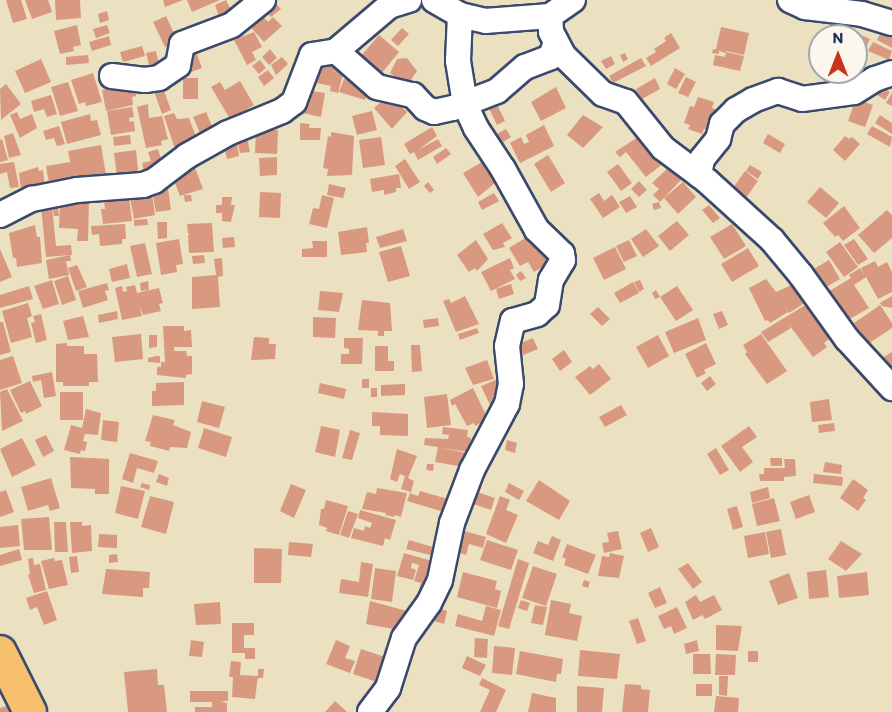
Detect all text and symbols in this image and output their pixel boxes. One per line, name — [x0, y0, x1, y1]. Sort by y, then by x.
north arrow — [808, 24, 868, 84]
text: N — [833, 28, 843, 47]

